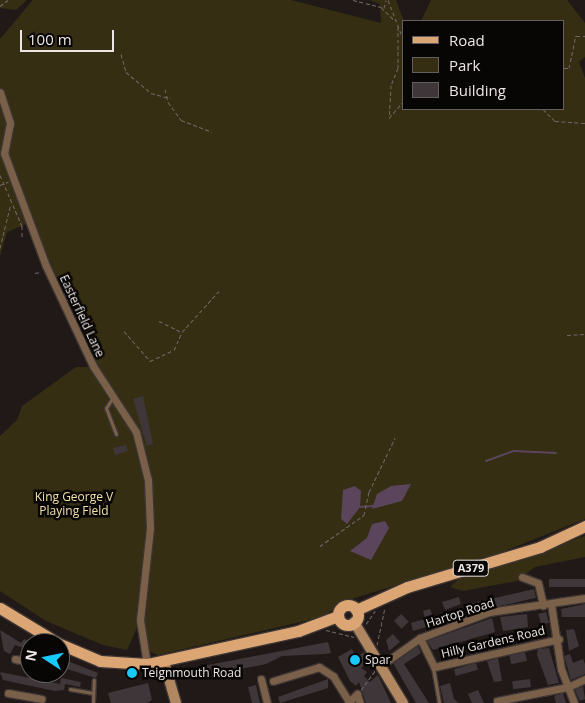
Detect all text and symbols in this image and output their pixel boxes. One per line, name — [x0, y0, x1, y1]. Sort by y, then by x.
scale bar — [22, 20, 116, 52]
legend — [402, 20, 565, 110]
text: 100 m — [28, 29, 72, 49]
text: Road — [449, 30, 485, 50]
text: Park — [449, 55, 480, 75]
text: Building — [449, 80, 506, 100]
street label: Easterfield Lane — [57, 272, 107, 360]
park label: King George V Playing Field — [35, 490, 113, 518]
road number: A379 — [452, 560, 490, 576]
street label: Hartop Road — [424, 595, 496, 631]
street label: Hilly Gardens Road — [440, 623, 546, 661]
north arrow — [20, 633, 70, 683]
text: N — [20, 648, 41, 663]
place label: Spar — [365, 653, 390, 667]
marker: Spar — [349, 654, 361, 666]
place label: Teignmouth Road — [142, 666, 241, 680]
marker: Teignmouth Road — [126, 667, 138, 679]

